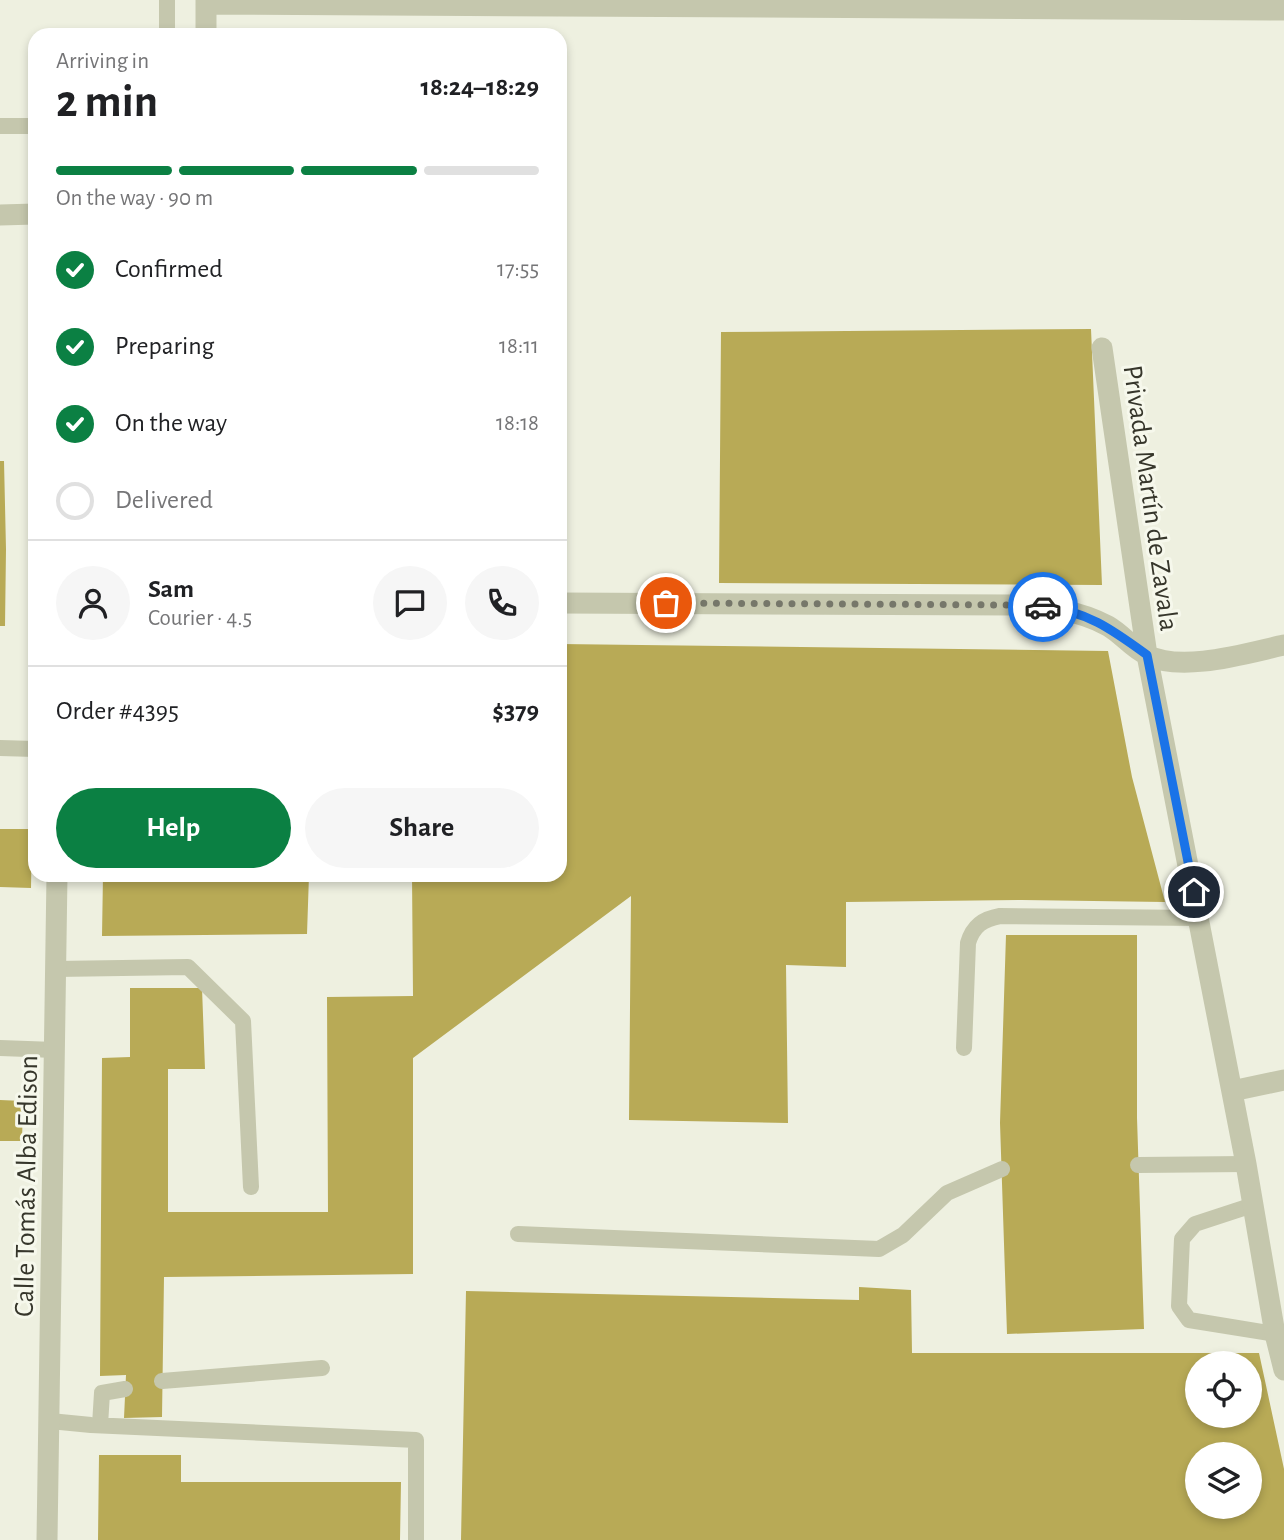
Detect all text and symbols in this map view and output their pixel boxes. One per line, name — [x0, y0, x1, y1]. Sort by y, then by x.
text: Arriving in — [56, 50, 149, 73]
text: 18:24–18:29 — [421, 74, 539, 100]
text: 2 min — [56, 79, 158, 125]
text: On the way · 90 m — [56, 187, 213, 210]
icon: check — [56, 251, 94, 289]
text: Confirmed — [115, 256, 223, 282]
text: 17:55 — [497, 258, 539, 281]
icon: check — [56, 328, 94, 366]
text: Preparing — [115, 333, 214, 359]
text: 18:11 — [499, 335, 539, 358]
street label: Privada Martín de Zavala — [1117, 364, 1183, 633]
icon: check — [56, 405, 94, 443]
text: On the way — [115, 410, 227, 436]
text: 18:18 — [496, 412, 539, 435]
text: Delivered — [115, 487, 213, 513]
button: person — [56, 566, 130, 640]
button: chat — [373, 566, 447, 640]
button: phone — [465, 566, 539, 640]
courier — [1008, 572, 1078, 642]
pin — [636, 573, 696, 633]
text: Sam — [148, 576, 194, 602]
icon: bag — [647, 584, 685, 622]
icon: car — [1024, 588, 1062, 626]
text: Courier · 4.5 — [148, 607, 252, 630]
text: Order #4395 — [56, 698, 179, 724]
text: $379 — [492, 698, 539, 724]
button: Help — [56, 788, 291, 868]
button: Share — [305, 788, 539, 868]
pin — [1164, 862, 1224, 922]
icon: home — [1175, 873, 1213, 911]
street label: Calle Tomás Alba Edison — [11, 1055, 43, 1317]
map controls — [1185, 1351, 1262, 1519]
button: locate — [1185, 1351, 1262, 1428]
button: layers — [1185, 1442, 1262, 1519]

